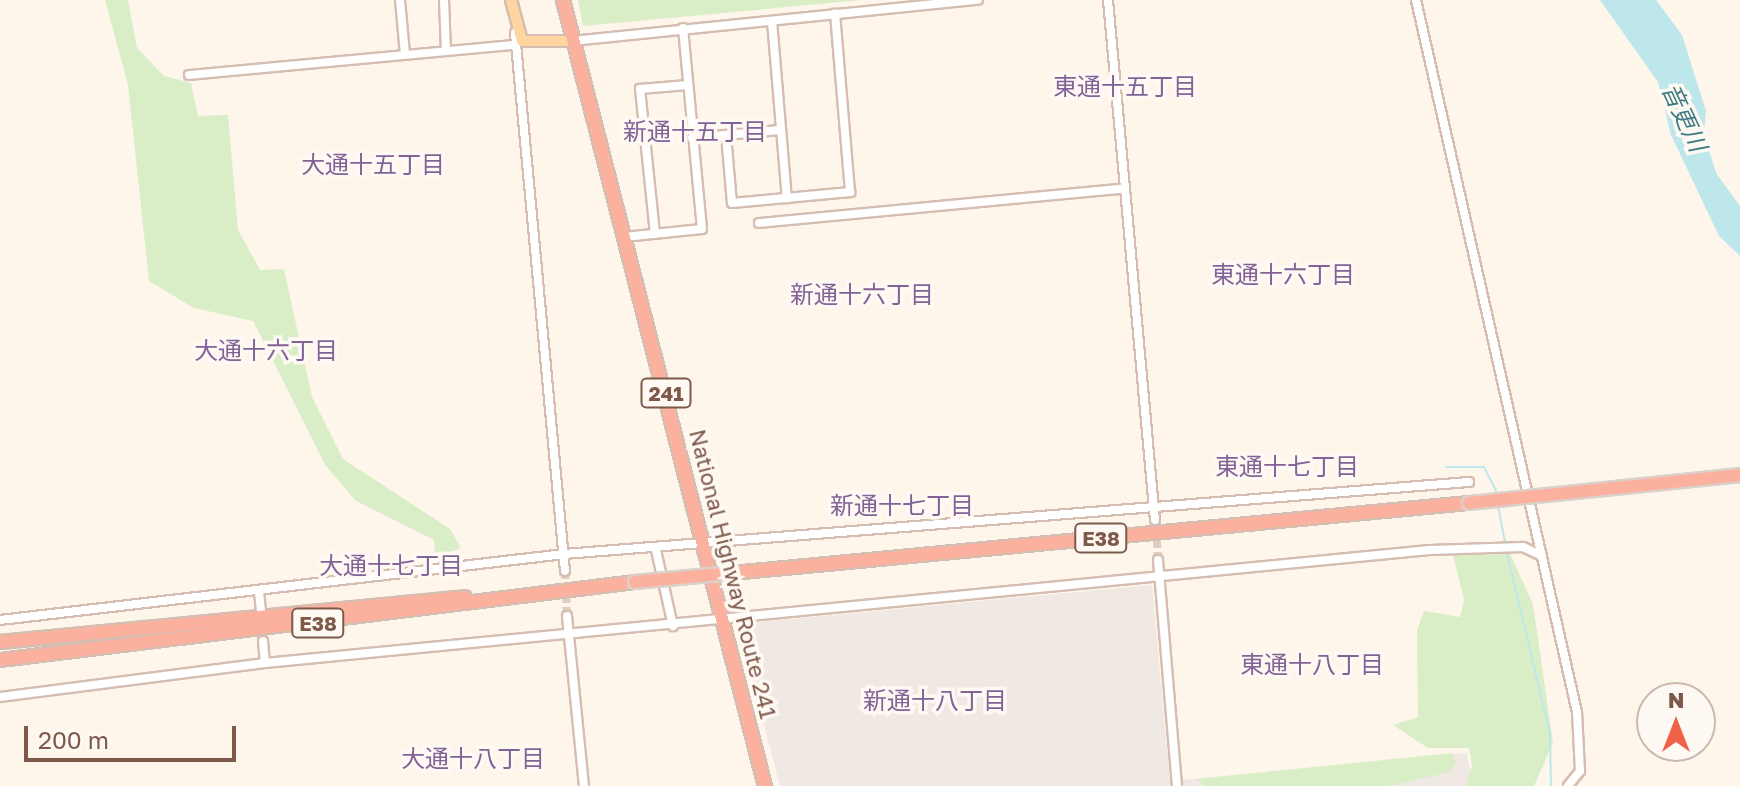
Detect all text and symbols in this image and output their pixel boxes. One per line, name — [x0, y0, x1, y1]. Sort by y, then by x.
district label: 東通十五丁目 — [1053, 72, 1197, 100]
water label: 音更川 — [1657, 78, 1713, 156]
district label: 新通十五丁目 — [623, 117, 767, 145]
district label: 大通十五丁目 — [301, 150, 445, 178]
district label: 東通十六丁目 — [1211, 260, 1355, 288]
district label: 新通十六丁目 — [790, 280, 934, 308]
district label: 大通十六丁目 — [194, 336, 338, 364]
road number: 241 — [640, 377, 692, 409]
street label: National Highway Route 241 — [684, 427, 782, 721]
district label: 東通十七丁目 — [1215, 452, 1359, 480]
district label: 新通十七丁目 — [830, 491, 974, 519]
road number: E38 — [1073, 522, 1129, 554]
district label: 大通十七丁目 — [319, 551, 463, 579]
road number: E38 — [290, 607, 346, 639]
district label: 東通十八丁目 — [1240, 650, 1384, 678]
north arrow — [1636, 682, 1716, 762]
district label: 新通十八丁目 — [863, 686, 1007, 714]
text: N — [1668, 686, 1684, 713]
scale bar — [28, 710, 240, 760]
text: 200 m — [38, 725, 109, 754]
district label: 大通十八丁目 — [401, 744, 545, 772]

